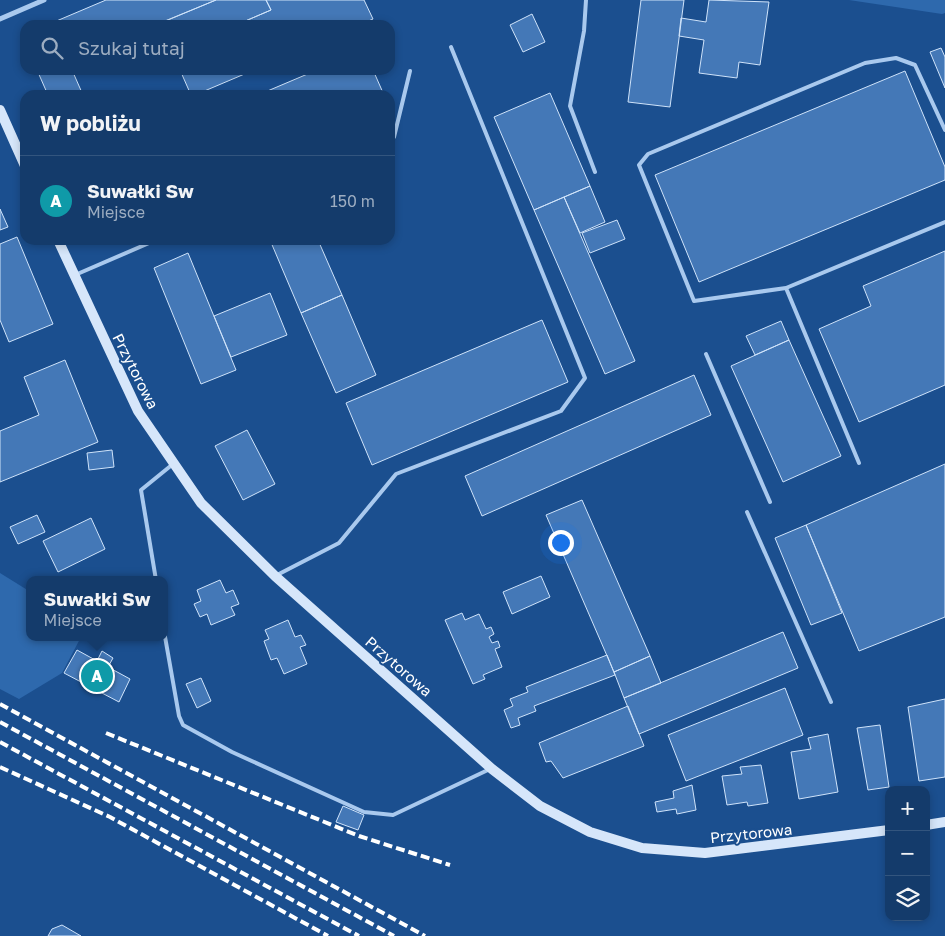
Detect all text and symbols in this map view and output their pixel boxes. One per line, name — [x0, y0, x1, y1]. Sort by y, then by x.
search box — [20, 20, 395, 75]
icon: search — [38, 34, 66, 62]
text: Szukaj tutaj — [78, 36, 185, 59]
text: W pobliżu — [40, 110, 141, 136]
text: Suwałki Sw — [87, 179, 194, 202]
text: A — [50, 191, 62, 211]
text: 150 m — [330, 191, 375, 211]
text: Miejsce — [87, 202, 145, 222]
street label: Przytorowa — [109, 330, 163, 412]
your location — [548, 530, 574, 556]
popup — [26, 576, 168, 641]
text: Suwałki Sw — [44, 587, 150, 610]
text: Miejsce — [44, 610, 102, 630]
street label: Przytorowa — [362, 632, 436, 700]
pin: A — [81, 657, 113, 695]
map controls — [885, 786, 930, 921]
button: + — [885, 786, 930, 831]
street label: Przytorowa — [709, 820, 793, 846]
button: − — [885, 831, 930, 876]
button: layers — [885, 876, 930, 921]

